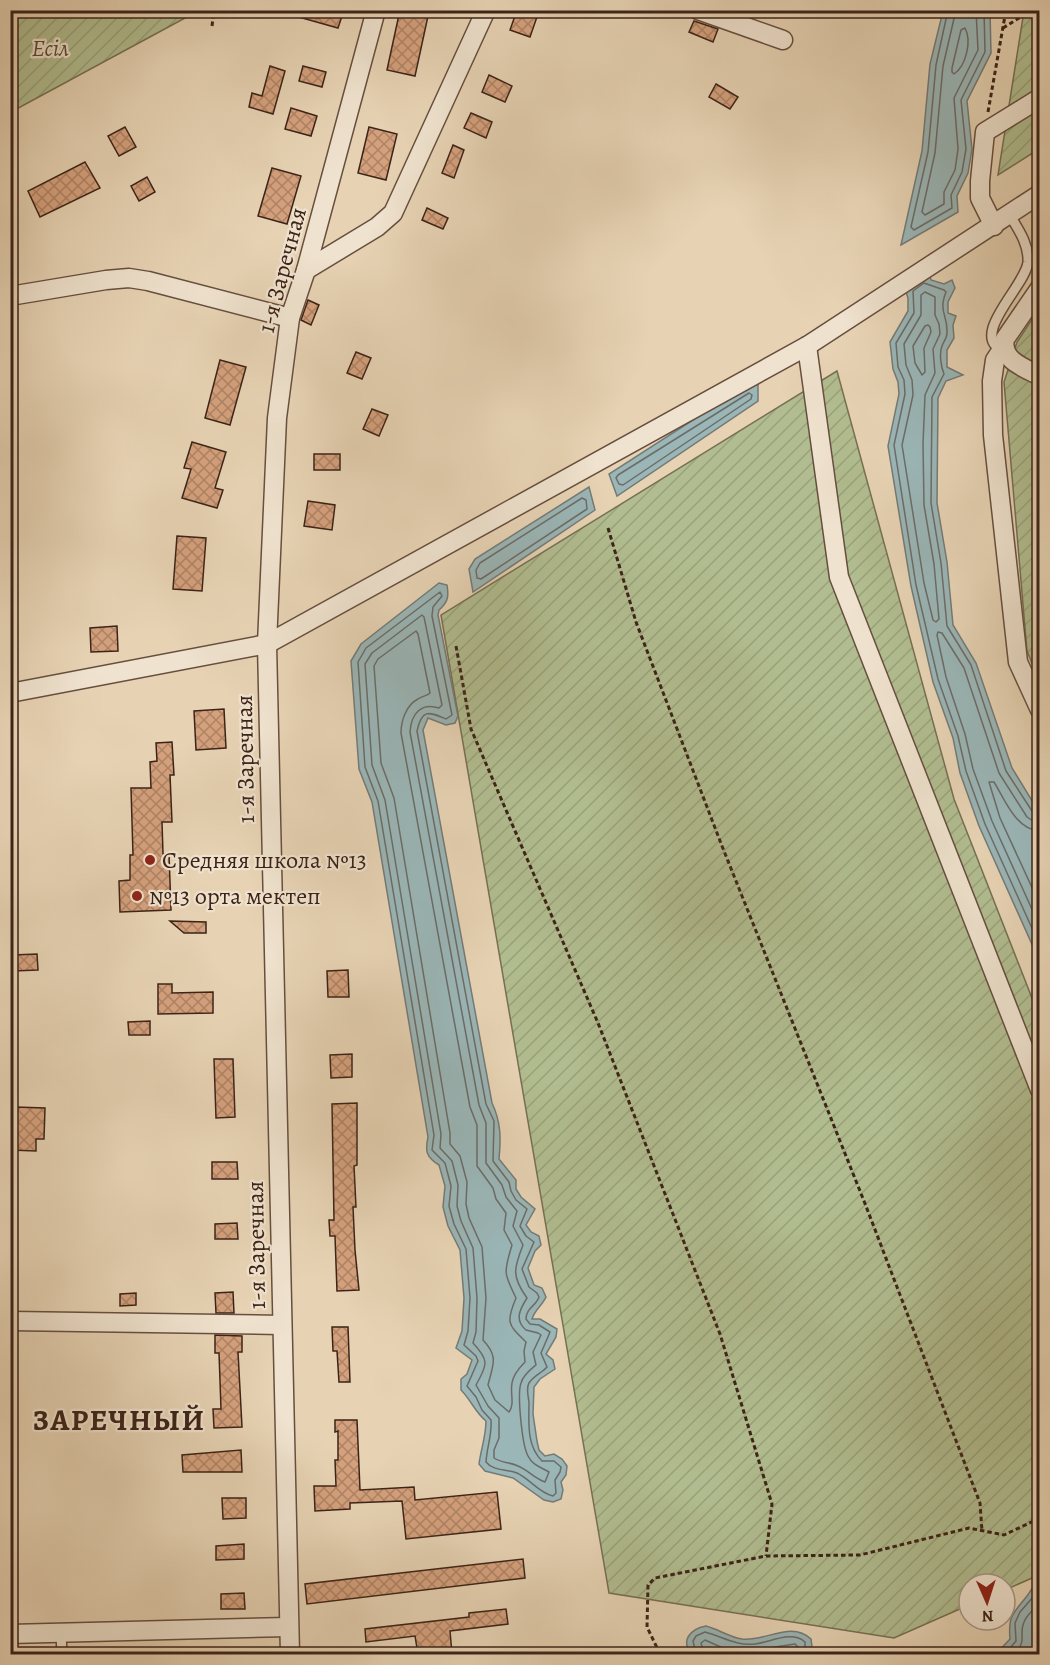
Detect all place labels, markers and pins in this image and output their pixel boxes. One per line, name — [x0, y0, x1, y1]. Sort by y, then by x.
place label: Средняя школа №13 — [162, 844, 367, 876]
marker: Средняя школа №13 — [143, 853, 157, 867]
place label: №13 орта мектеп — [149, 880, 321, 912]
marker: №13 орта мектеп — [130, 889, 144, 903]

